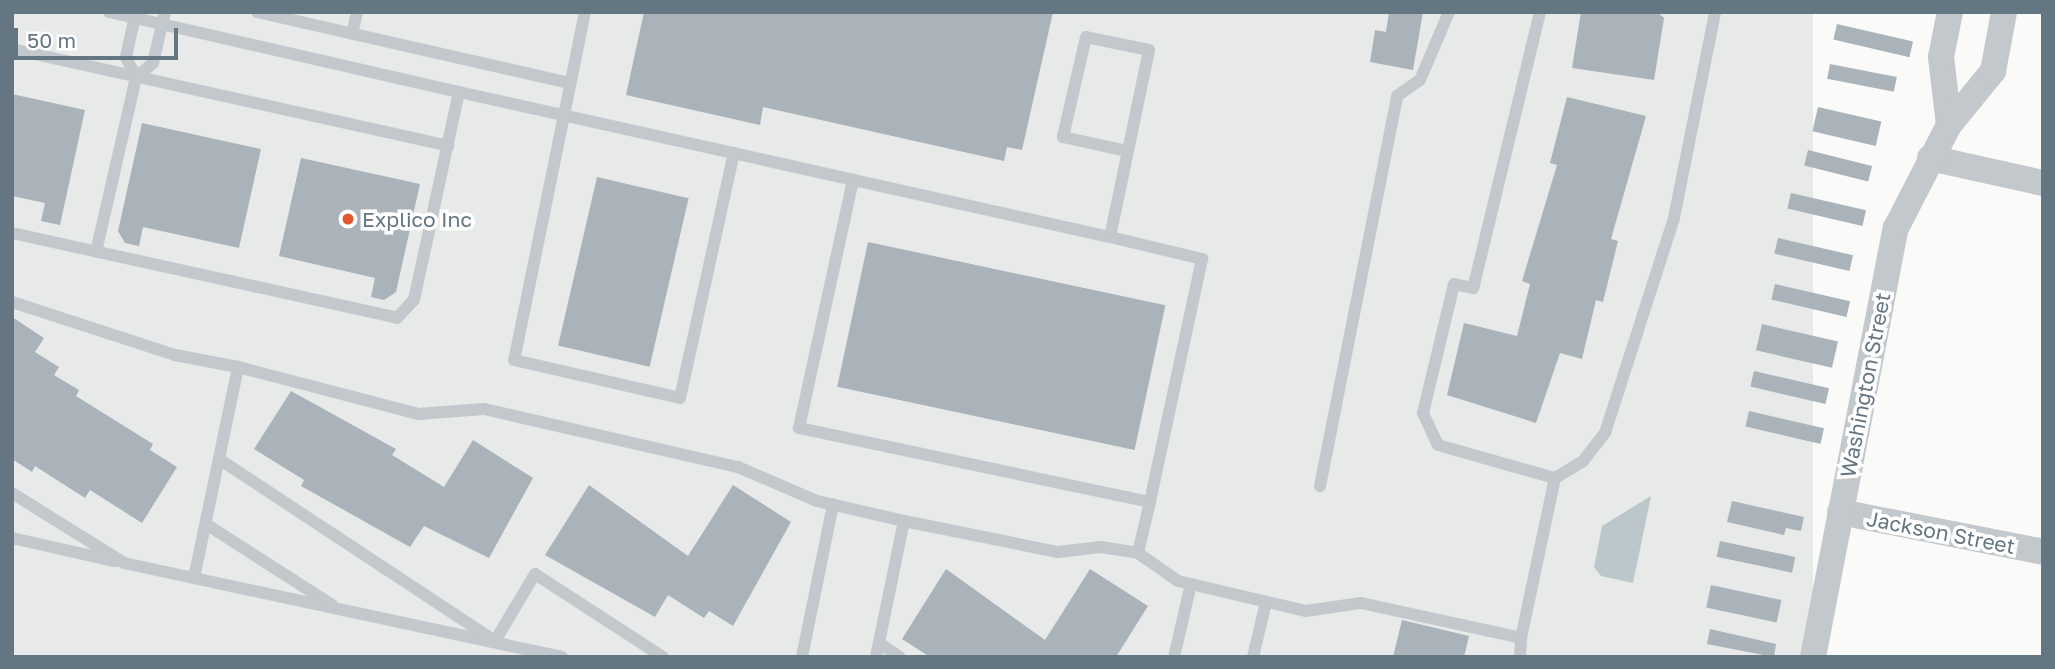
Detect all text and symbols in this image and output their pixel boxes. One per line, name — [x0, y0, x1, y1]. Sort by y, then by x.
scale bar — [18, 14, 182, 58]
text: 50 m — [27, 27, 76, 53]
place label: Explico Inc — [362, 206, 472, 232]
marker: Explico Inc — [340, 211, 356, 227]
street label: Washington Street — [1835, 290, 1895, 480]
street label: Jackson Street — [1865, 505, 2017, 559]

